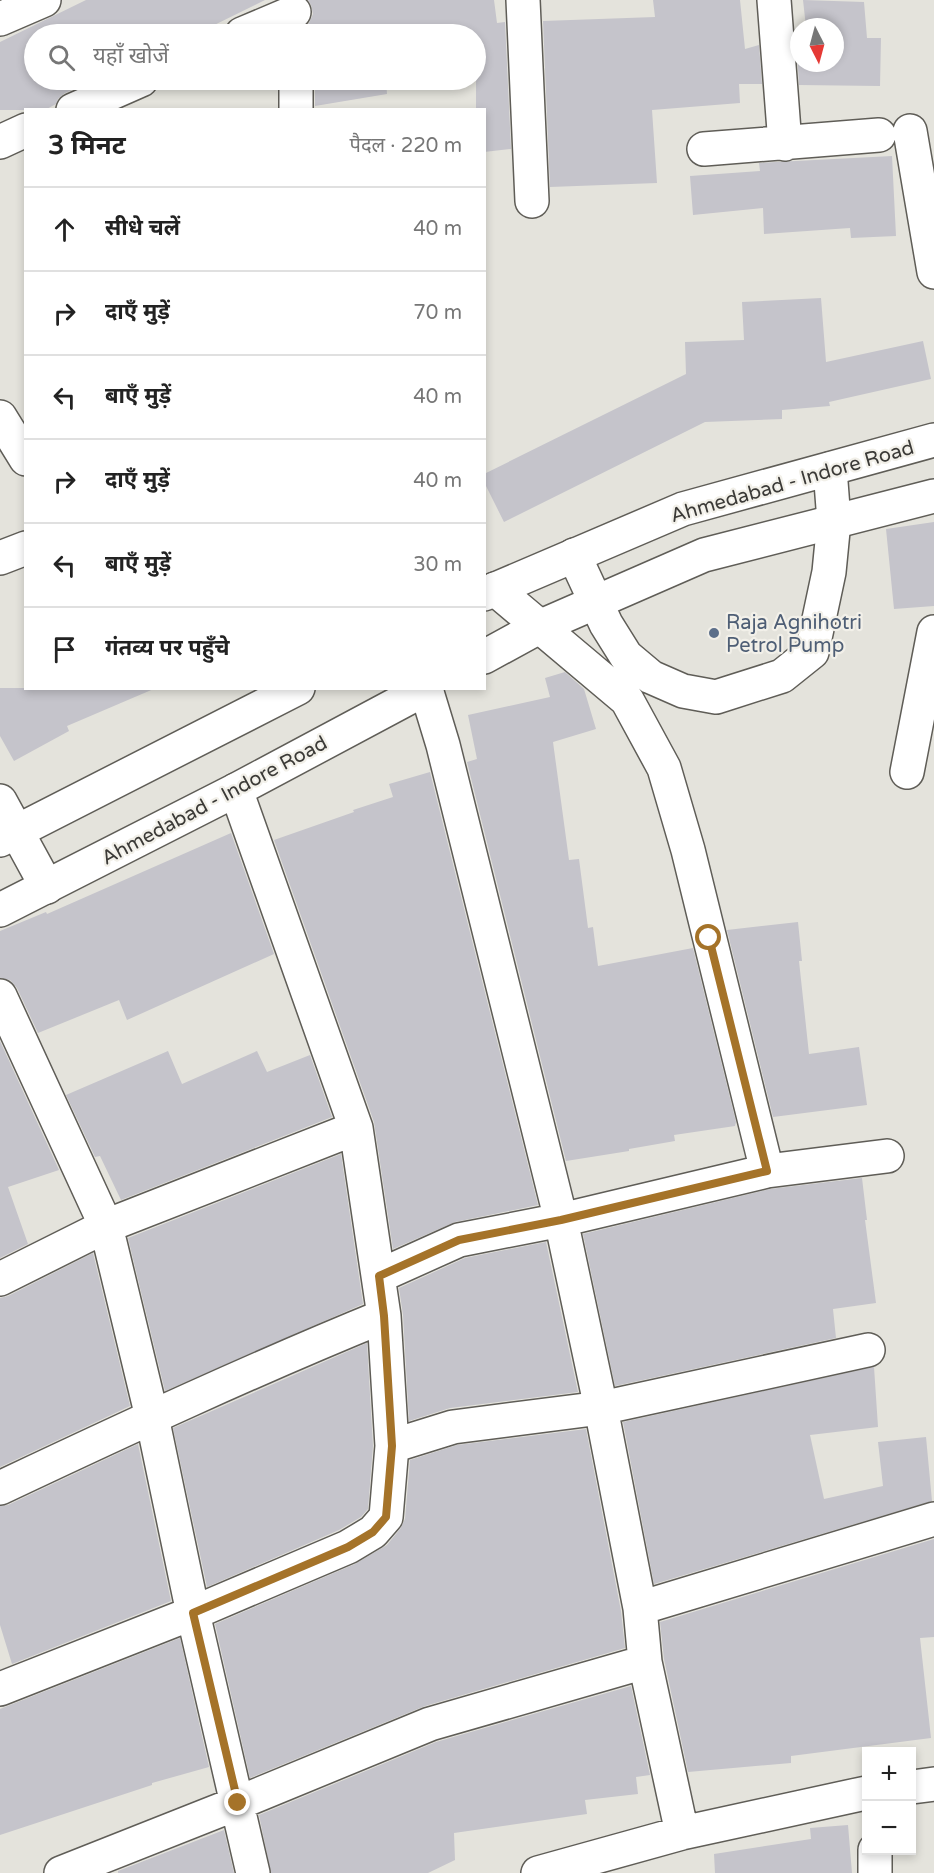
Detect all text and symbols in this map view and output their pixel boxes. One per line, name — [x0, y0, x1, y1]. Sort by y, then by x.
north arrow — [790, 18, 844, 72]
search box — [24, 24, 486, 90]
icon: search — [45, 41, 78, 74]
text: यहाँ खोजें — [93, 43, 169, 69]
text: 3 मिनट — [48, 130, 126, 161]
text: पैदल · 220 m — [350, 134, 462, 158]
icon: ahead — [48, 213, 81, 246]
text: सीधे चलें — [105, 215, 180, 241]
text: 40 m — [413, 217, 462, 241]
icon: right — [48, 297, 81, 330]
text: दाएँ मुड़ें — [105, 299, 170, 325]
text: 70 m — [413, 301, 462, 325]
icon: left — [48, 381, 81, 414]
text: बाएँ मुड़ें — [105, 383, 171, 409]
text: 40 m — [413, 385, 462, 409]
street label: Ahmedabad - Indore Road — [668, 436, 917, 528]
icon: right — [48, 465, 81, 498]
text: दाएँ मुड़ें — [105, 467, 170, 493]
text: 40 m — [413, 469, 462, 493]
icon: left — [48, 549, 81, 582]
text: बाएँ मुड़ें — [105, 551, 171, 577]
text: 30 m — [413, 553, 462, 577]
place label: Raja Agnihotri Petrol Pump — [726, 611, 862, 658]
marker: Raja Agnihotri Petrol Pump — [707, 626, 721, 640]
icon: arrive — [48, 633, 81, 666]
text: गंतव्य पर पहुँचे — [105, 635, 230, 661]
street label: Ahmedabad - Indore Road — [98, 731, 331, 871]
route start — [695, 924, 721, 950]
map controls — [862, 1747, 916, 1855]
button: + — [862, 1747, 916, 1801]
route end — [224, 1789, 250, 1815]
button: − — [862, 1801, 916, 1855]

